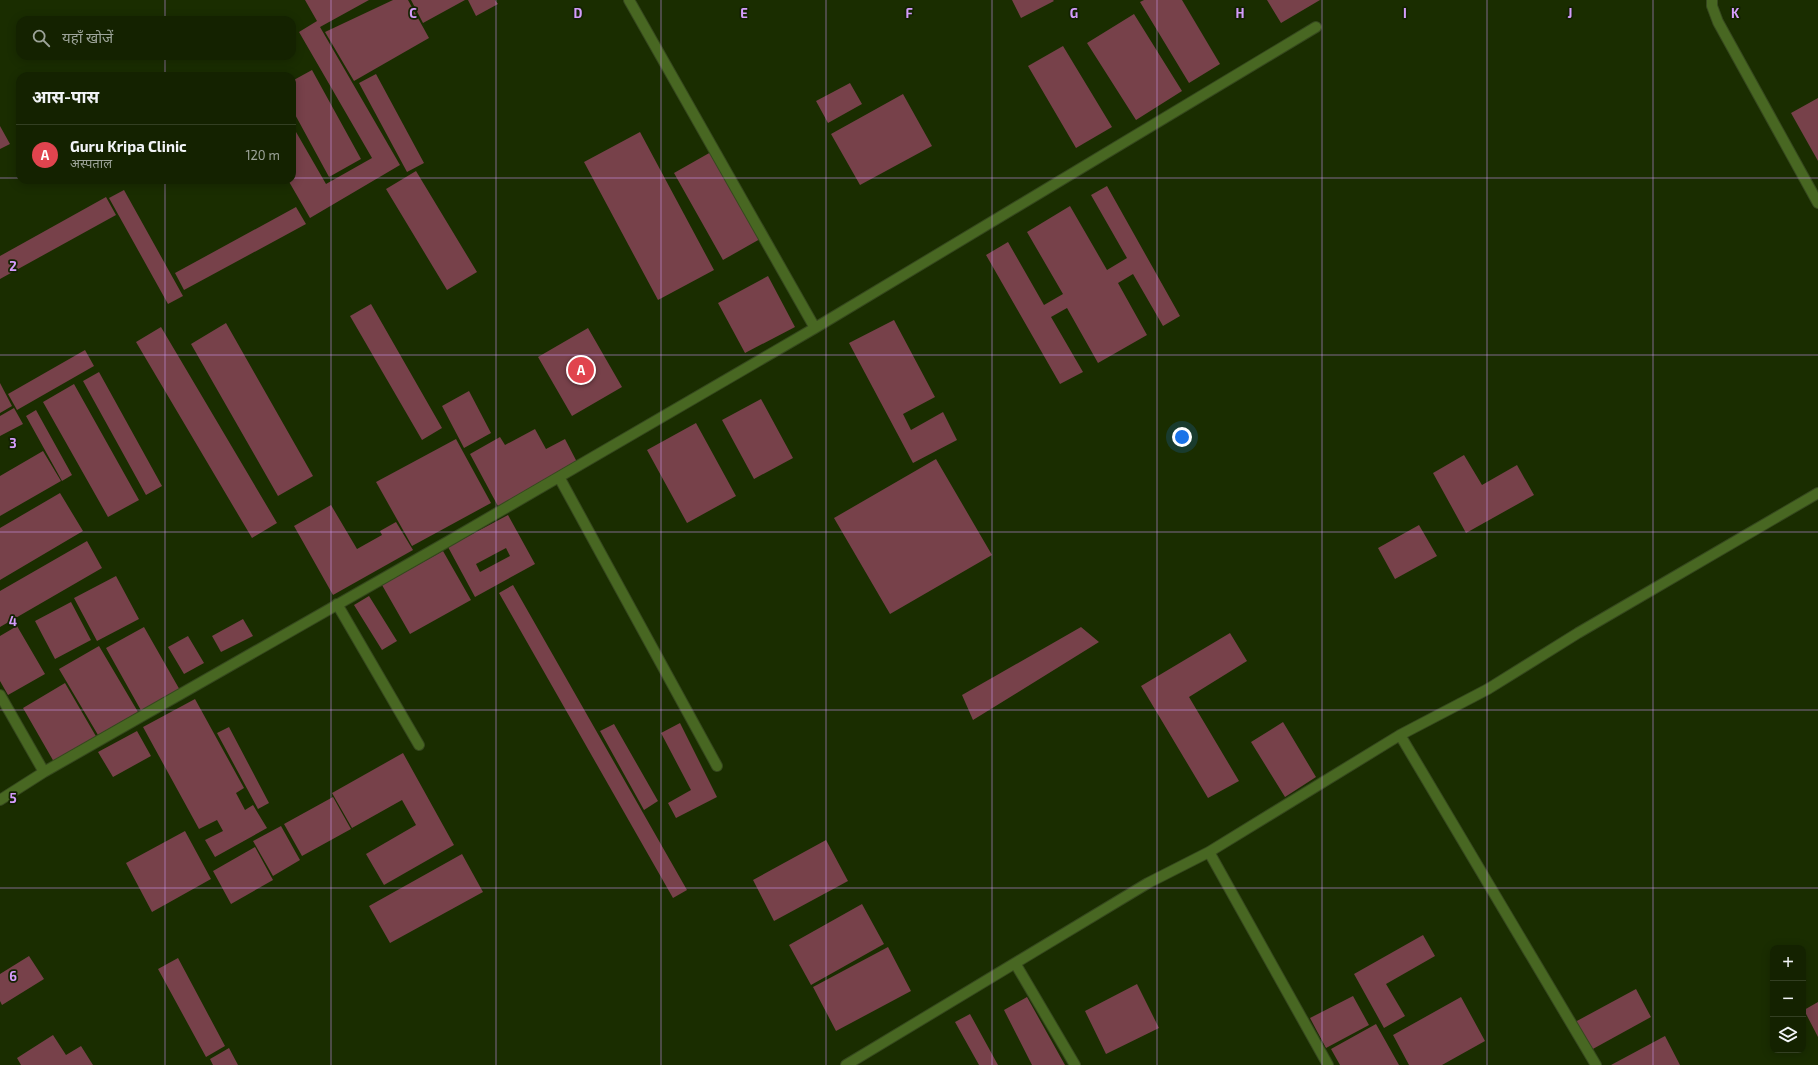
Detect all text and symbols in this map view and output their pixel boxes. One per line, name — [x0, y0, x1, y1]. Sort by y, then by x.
text: C — [409, 5, 417, 21]
text: D — [574, 5, 583, 21]
text: E — [740, 5, 748, 21]
text: F — [905, 5, 913, 21]
text: G — [1070, 5, 1078, 21]
text: H — [1236, 5, 1245, 21]
text: I — [1403, 5, 1407, 21]
text: J — [1568, 5, 1572, 21]
text: K — [1731, 5, 1740, 21]
search box — [16, 16, 296, 60]
icon: search — [30, 27, 52, 49]
text: यहाँ खोजें — [62, 28, 113, 46]
text: आस-पास — [32, 86, 99, 106]
text: Guru Kripa Clinic — [70, 137, 187, 155]
text: A — [41, 147, 49, 163]
text: 120 m — [245, 147, 280, 163]
text: अस्पताल — [70, 155, 112, 171]
text: 2 — [9, 258, 17, 274]
pin: A — [568, 355, 594, 385]
your location — [1172, 427, 1192, 447]
text: 3 — [9, 435, 17, 451]
text: 4 — [9, 613, 17, 629]
text: 5 — [9, 790, 17, 806]
map controls — [1770, 945, 1806, 1053]
button: + — [1770, 945, 1806, 981]
text: 6 — [9, 968, 17, 984]
button: − — [1770, 981, 1806, 1017]
button: layers — [1770, 1017, 1806, 1053]

